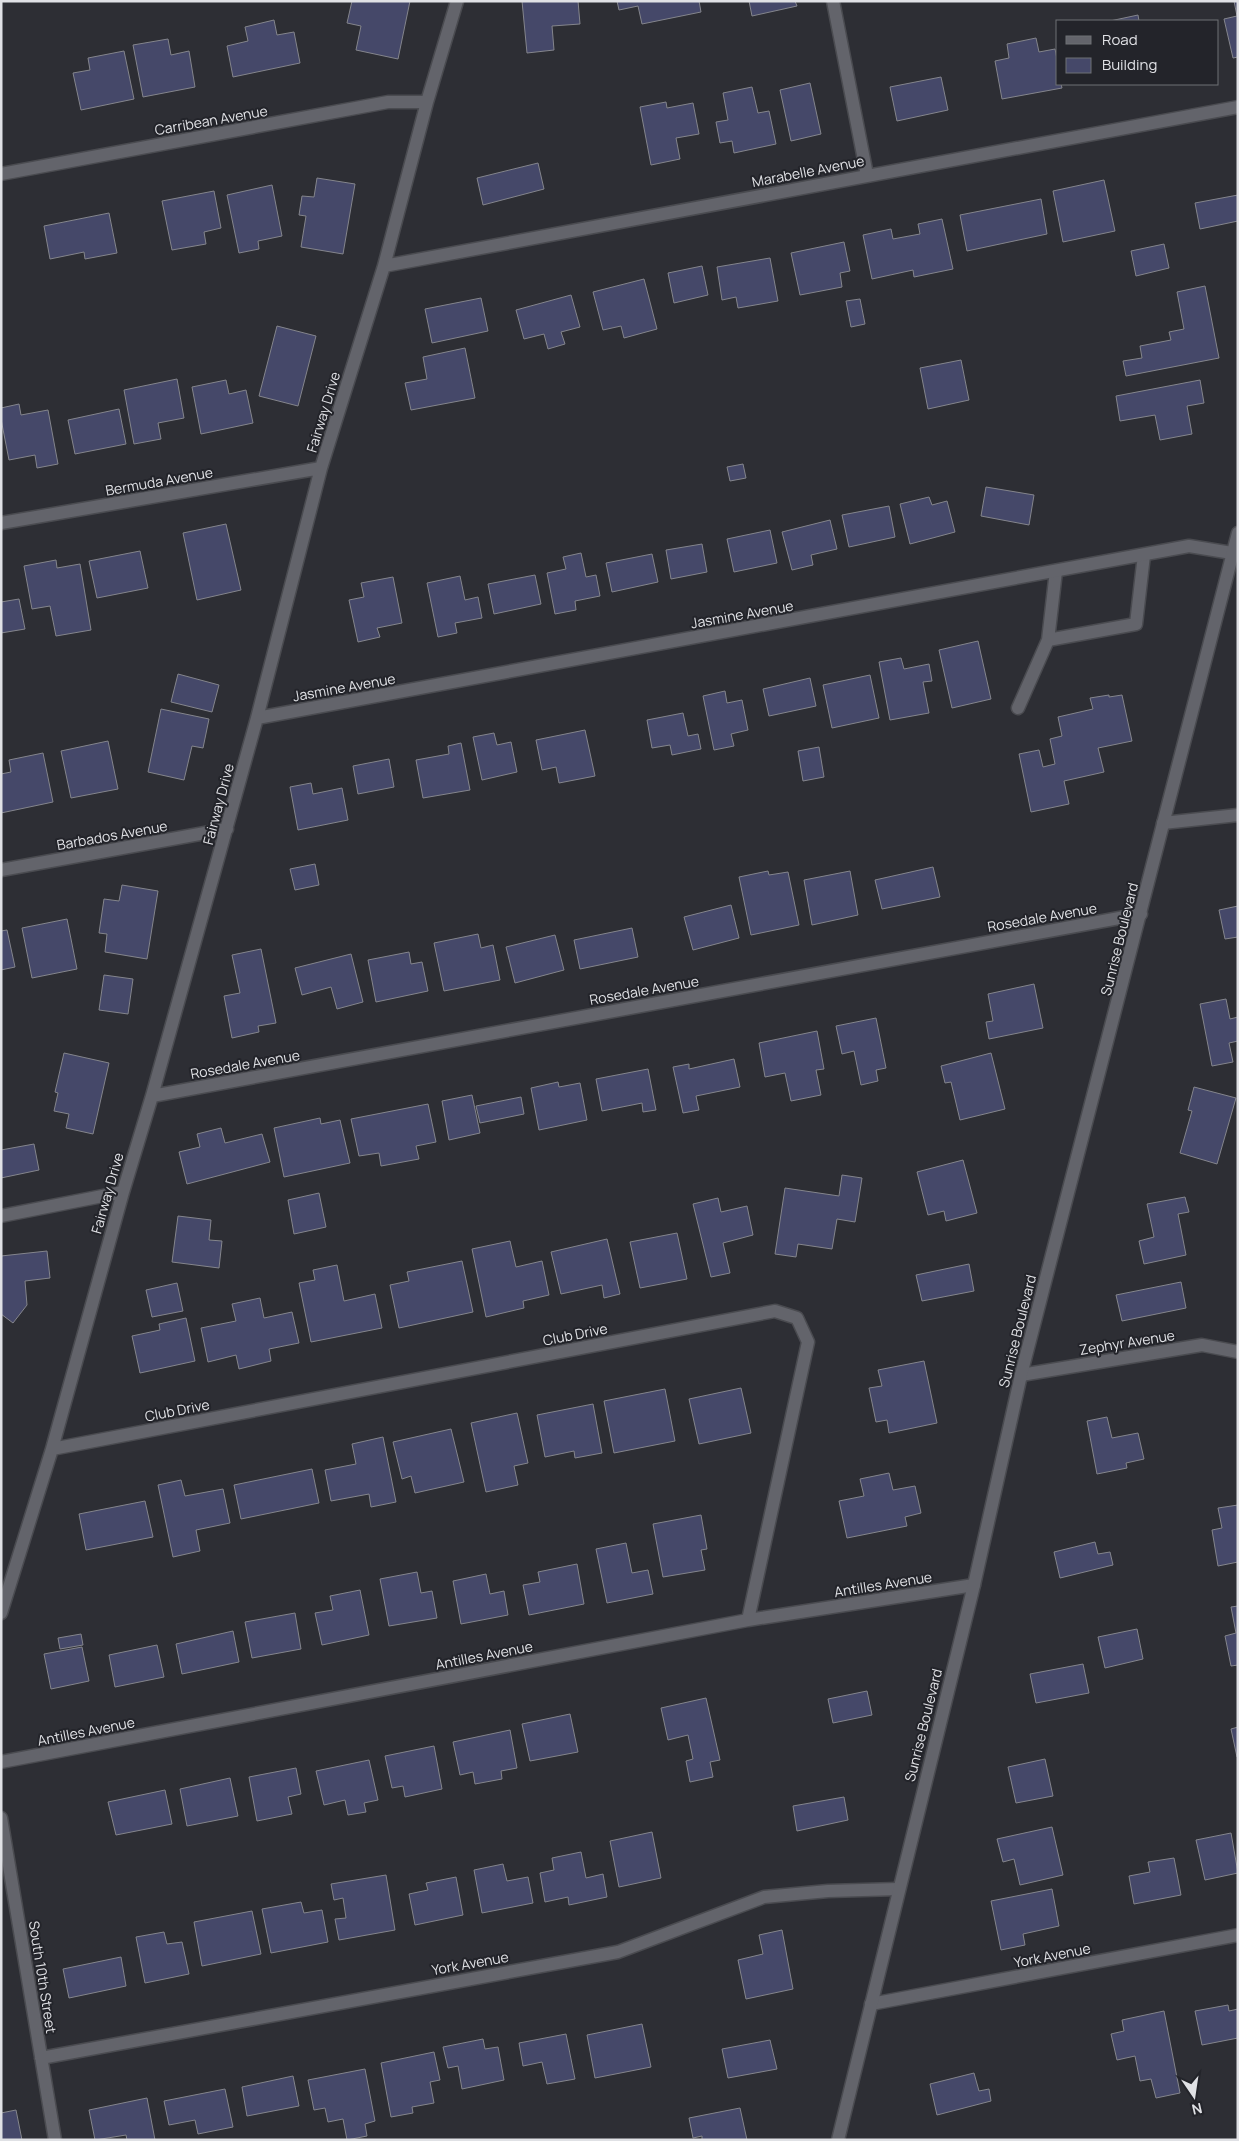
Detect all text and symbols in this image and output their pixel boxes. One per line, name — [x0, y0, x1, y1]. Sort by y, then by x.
legend — [1056, 20, 1219, 85]
text: Road — [1102, 29, 1138, 50]
text: Building — [1102, 54, 1157, 75]
street label: Carribean Avenue — [153, 101, 269, 139]
street label: Marabelle Avenue — [750, 151, 866, 191]
street label: Fairway Drive — [302, 369, 344, 455]
street label: Bermuda Avenue — [104, 462, 214, 500]
street label: Jasmine Avenue — [689, 596, 795, 632]
street label: Jasmine Avenue — [291, 669, 397, 705]
street label: Fairway Drive — [198, 761, 238, 847]
street label: Barbados Avenue — [55, 816, 169, 854]
street label: Sunrise Boulevard — [1096, 880, 1142, 998]
street label: Rosedale Avenue — [986, 898, 1098, 936]
street label: Rosedale Avenue — [588, 971, 700, 1009]
street label: Rosedale Avenue — [189, 1045, 301, 1083]
street label: Fairway Drive — [86, 1150, 128, 1236]
street label: Sunrise Boulevard — [994, 1272, 1040, 1390]
street label: Club Drive — [541, 1318, 609, 1350]
street label: Zephyr Avenue — [1078, 1325, 1176, 1359]
street label: Club Drive — [143, 1394, 211, 1426]
street label: Antilles Avenue — [833, 1567, 933, 1601]
street label: Antilles Avenue — [434, 1636, 534, 1674]
street label: Sunrise Boulevard — [900, 1666, 946, 1784]
street label: Antilles Avenue — [36, 1712, 136, 1750]
street label: South 10th Street — [25, 1919, 61, 2035]
street label: York Avenue — [1012, 1938, 1092, 1972]
street label: York Avenue — [430, 1947, 510, 1979]
north arrow — [1169, 2071, 1219, 2121]
text: N — [1190, 2099, 1204, 2120]

